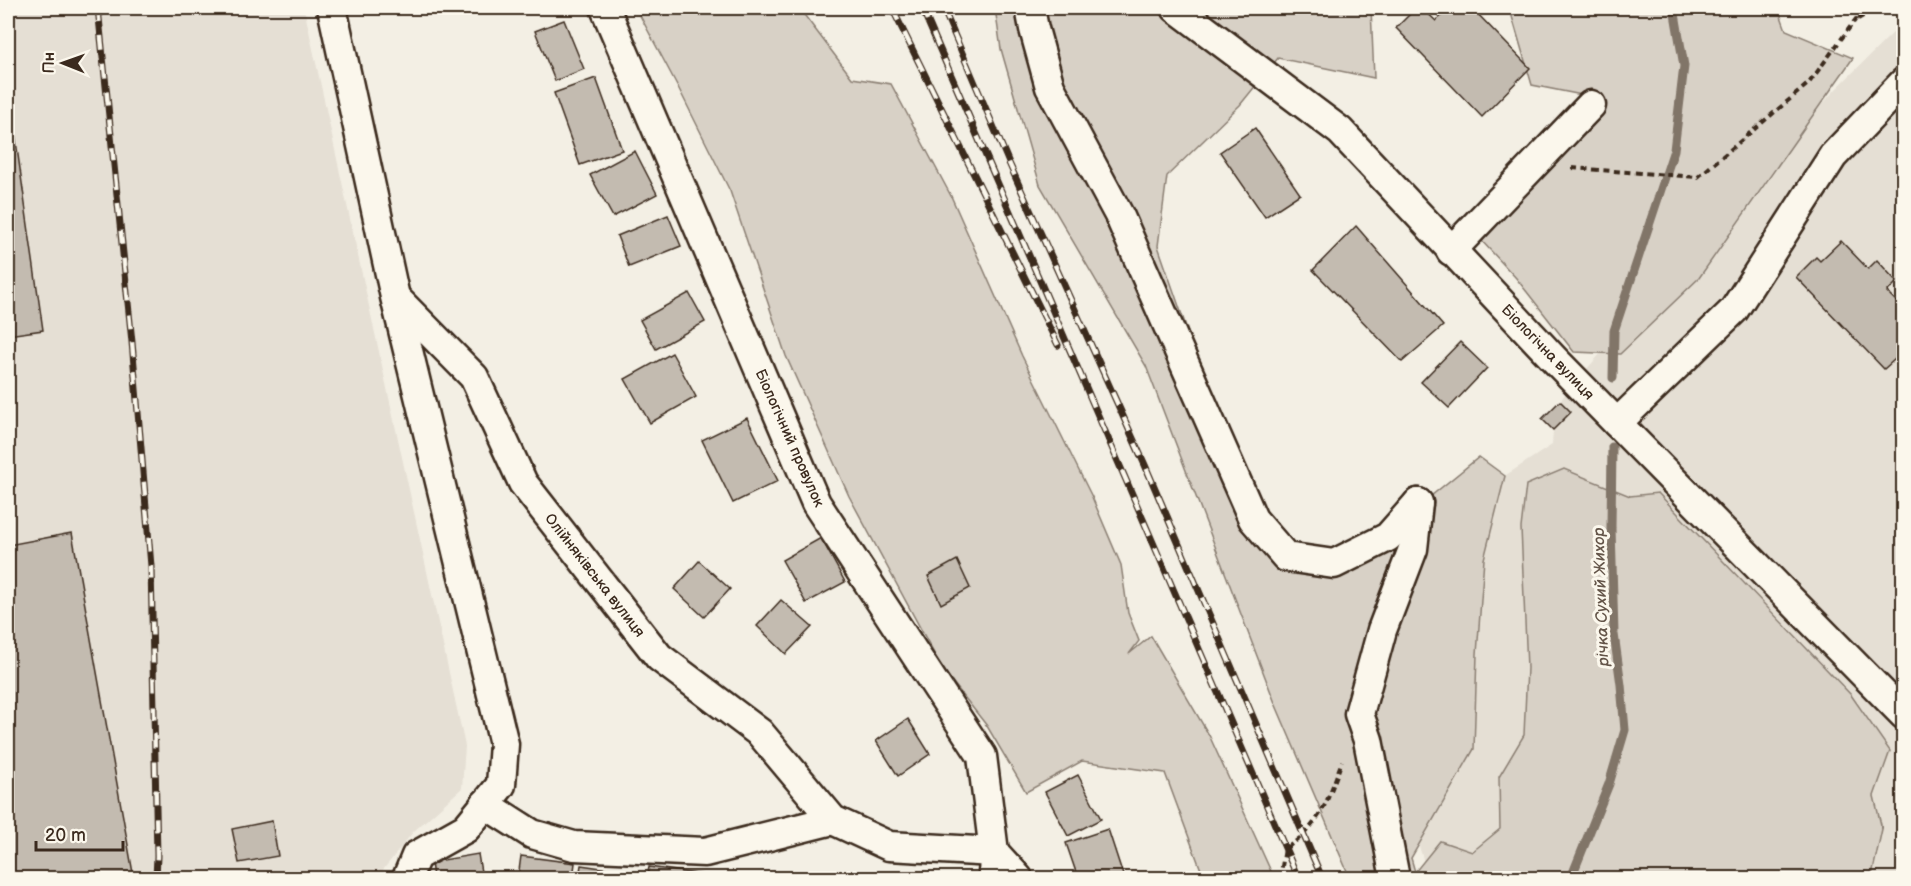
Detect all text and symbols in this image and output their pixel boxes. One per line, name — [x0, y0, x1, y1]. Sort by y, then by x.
north arrow — [33, 33, 93, 93]
text: Пн — [40, 52, 59, 74]
street label: Біологічна вулиця — [1497, 301, 1598, 404]
street label: Біологічний провулок — [751, 366, 829, 510]
street label: Олійняківська вулиця — [540, 510, 649, 641]
water label: річка Сухий Жихор — [1590, 527, 1613, 668]
scale bar — [36, 814, 123, 852]
text: 20 m — [45, 825, 86, 846]

